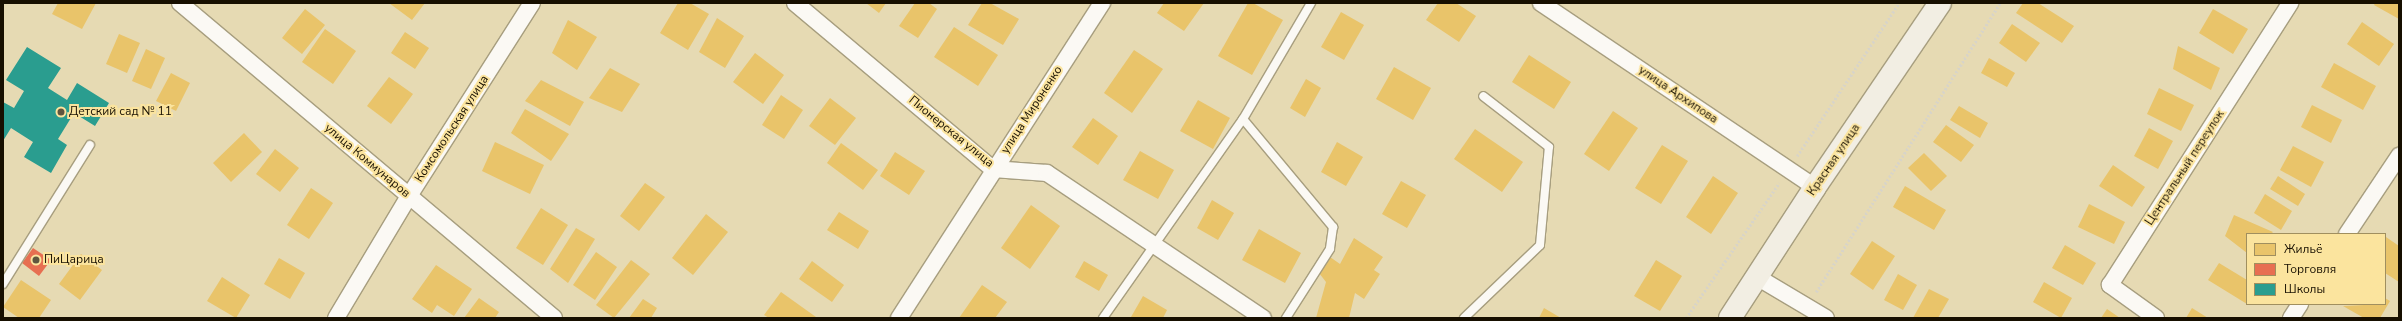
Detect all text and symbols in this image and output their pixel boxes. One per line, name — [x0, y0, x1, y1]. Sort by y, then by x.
street label: улица Архипова — [1636, 63, 1720, 127]
street label: улица Мироненко — [998, 64, 1066, 156]
street label: Комсомольская улица — [412, 73, 492, 185]
street label: Пионерская улица — [906, 93, 996, 171]
place label: Детский сад № 11 — [69, 105, 172, 119]
marker: Детский сад № 11 — [56, 107, 66, 117]
street label: Центральный переулок — [2142, 108, 2228, 228]
street label: улица Коммунаров — [321, 121, 413, 201]
street label: Красная улица — [1805, 121, 1863, 199]
legend — [2246, 233, 2386, 305]
text: Жильё — [2284, 241, 2322, 257]
place label: ПиЦарица — [44, 253, 104, 267]
marker: ПиЦарица — [31, 255, 41, 265]
text: Торговля — [2284, 261, 2336, 277]
text: Школы — [2284, 281, 2325, 297]

